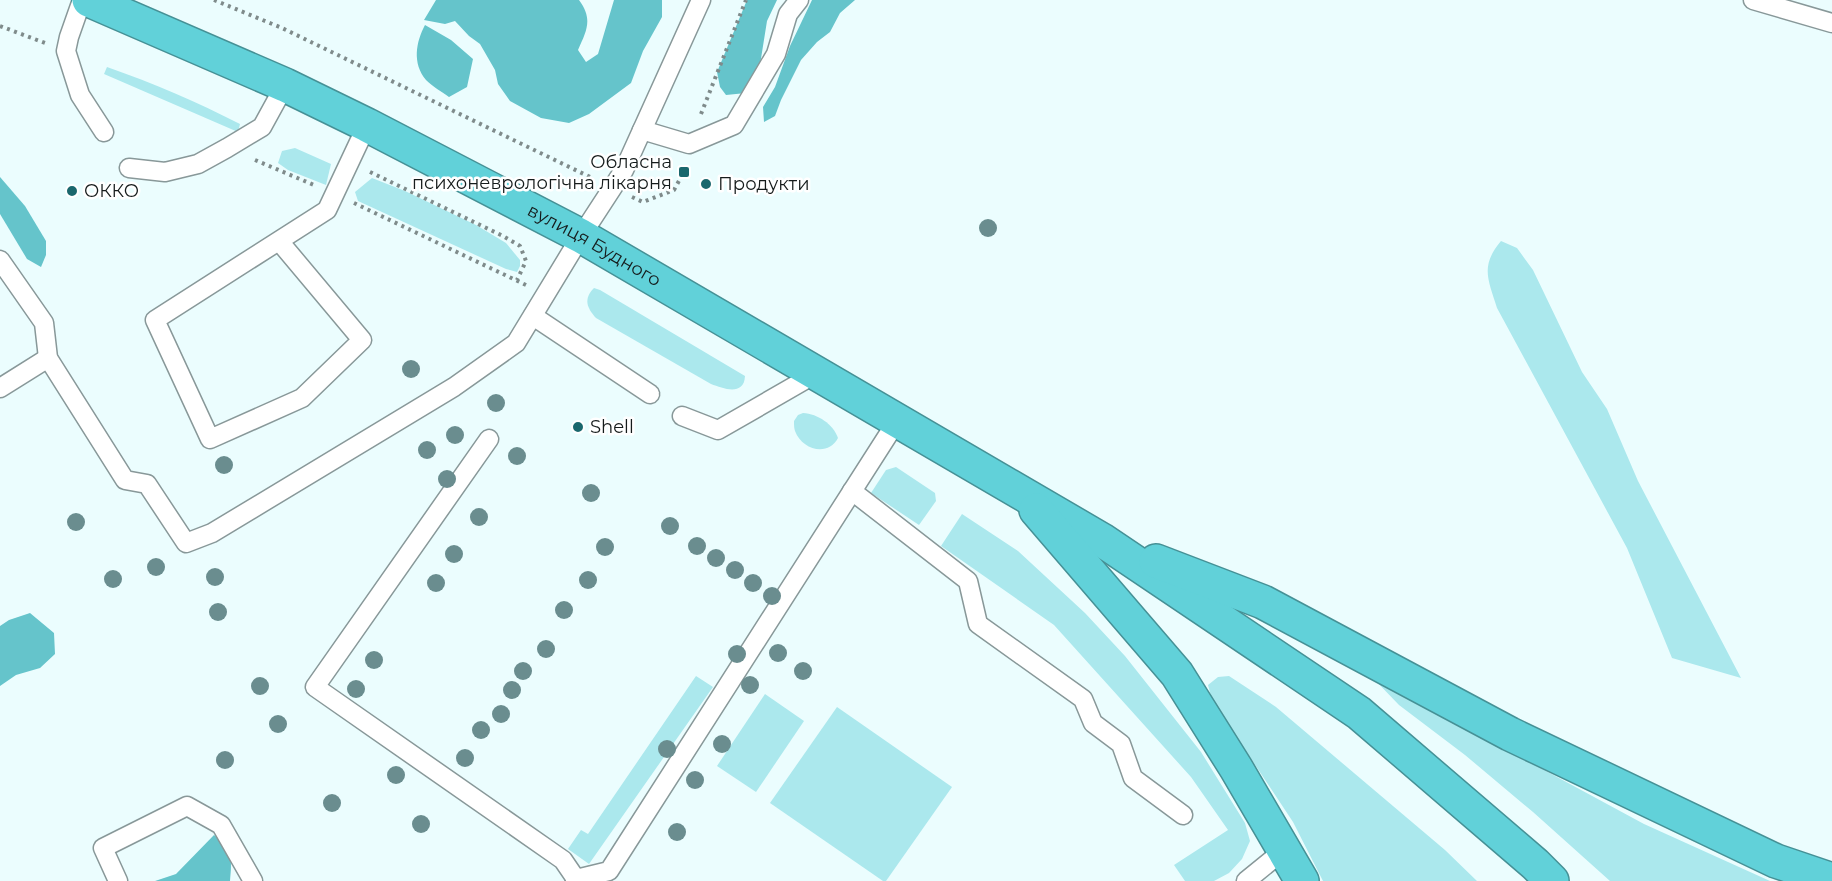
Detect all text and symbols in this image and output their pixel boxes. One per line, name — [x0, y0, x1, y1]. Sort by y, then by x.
place label: Обласна психоневрологічна лікарня — [412, 151, 672, 194]
marker: Обласна психоневрологічна лікарня — [677, 165, 691, 179]
place label: Продукти — [718, 173, 810, 195]
marker: Продукти — [699, 177, 713, 191]
place label: ОККО — [84, 180, 139, 202]
marker: ОККО — [65, 184, 79, 198]
street label: вулиця Будного — [524, 199, 665, 291]
place label: Shell — [590, 416, 634, 438]
marker: Shell — [571, 420, 585, 434]

